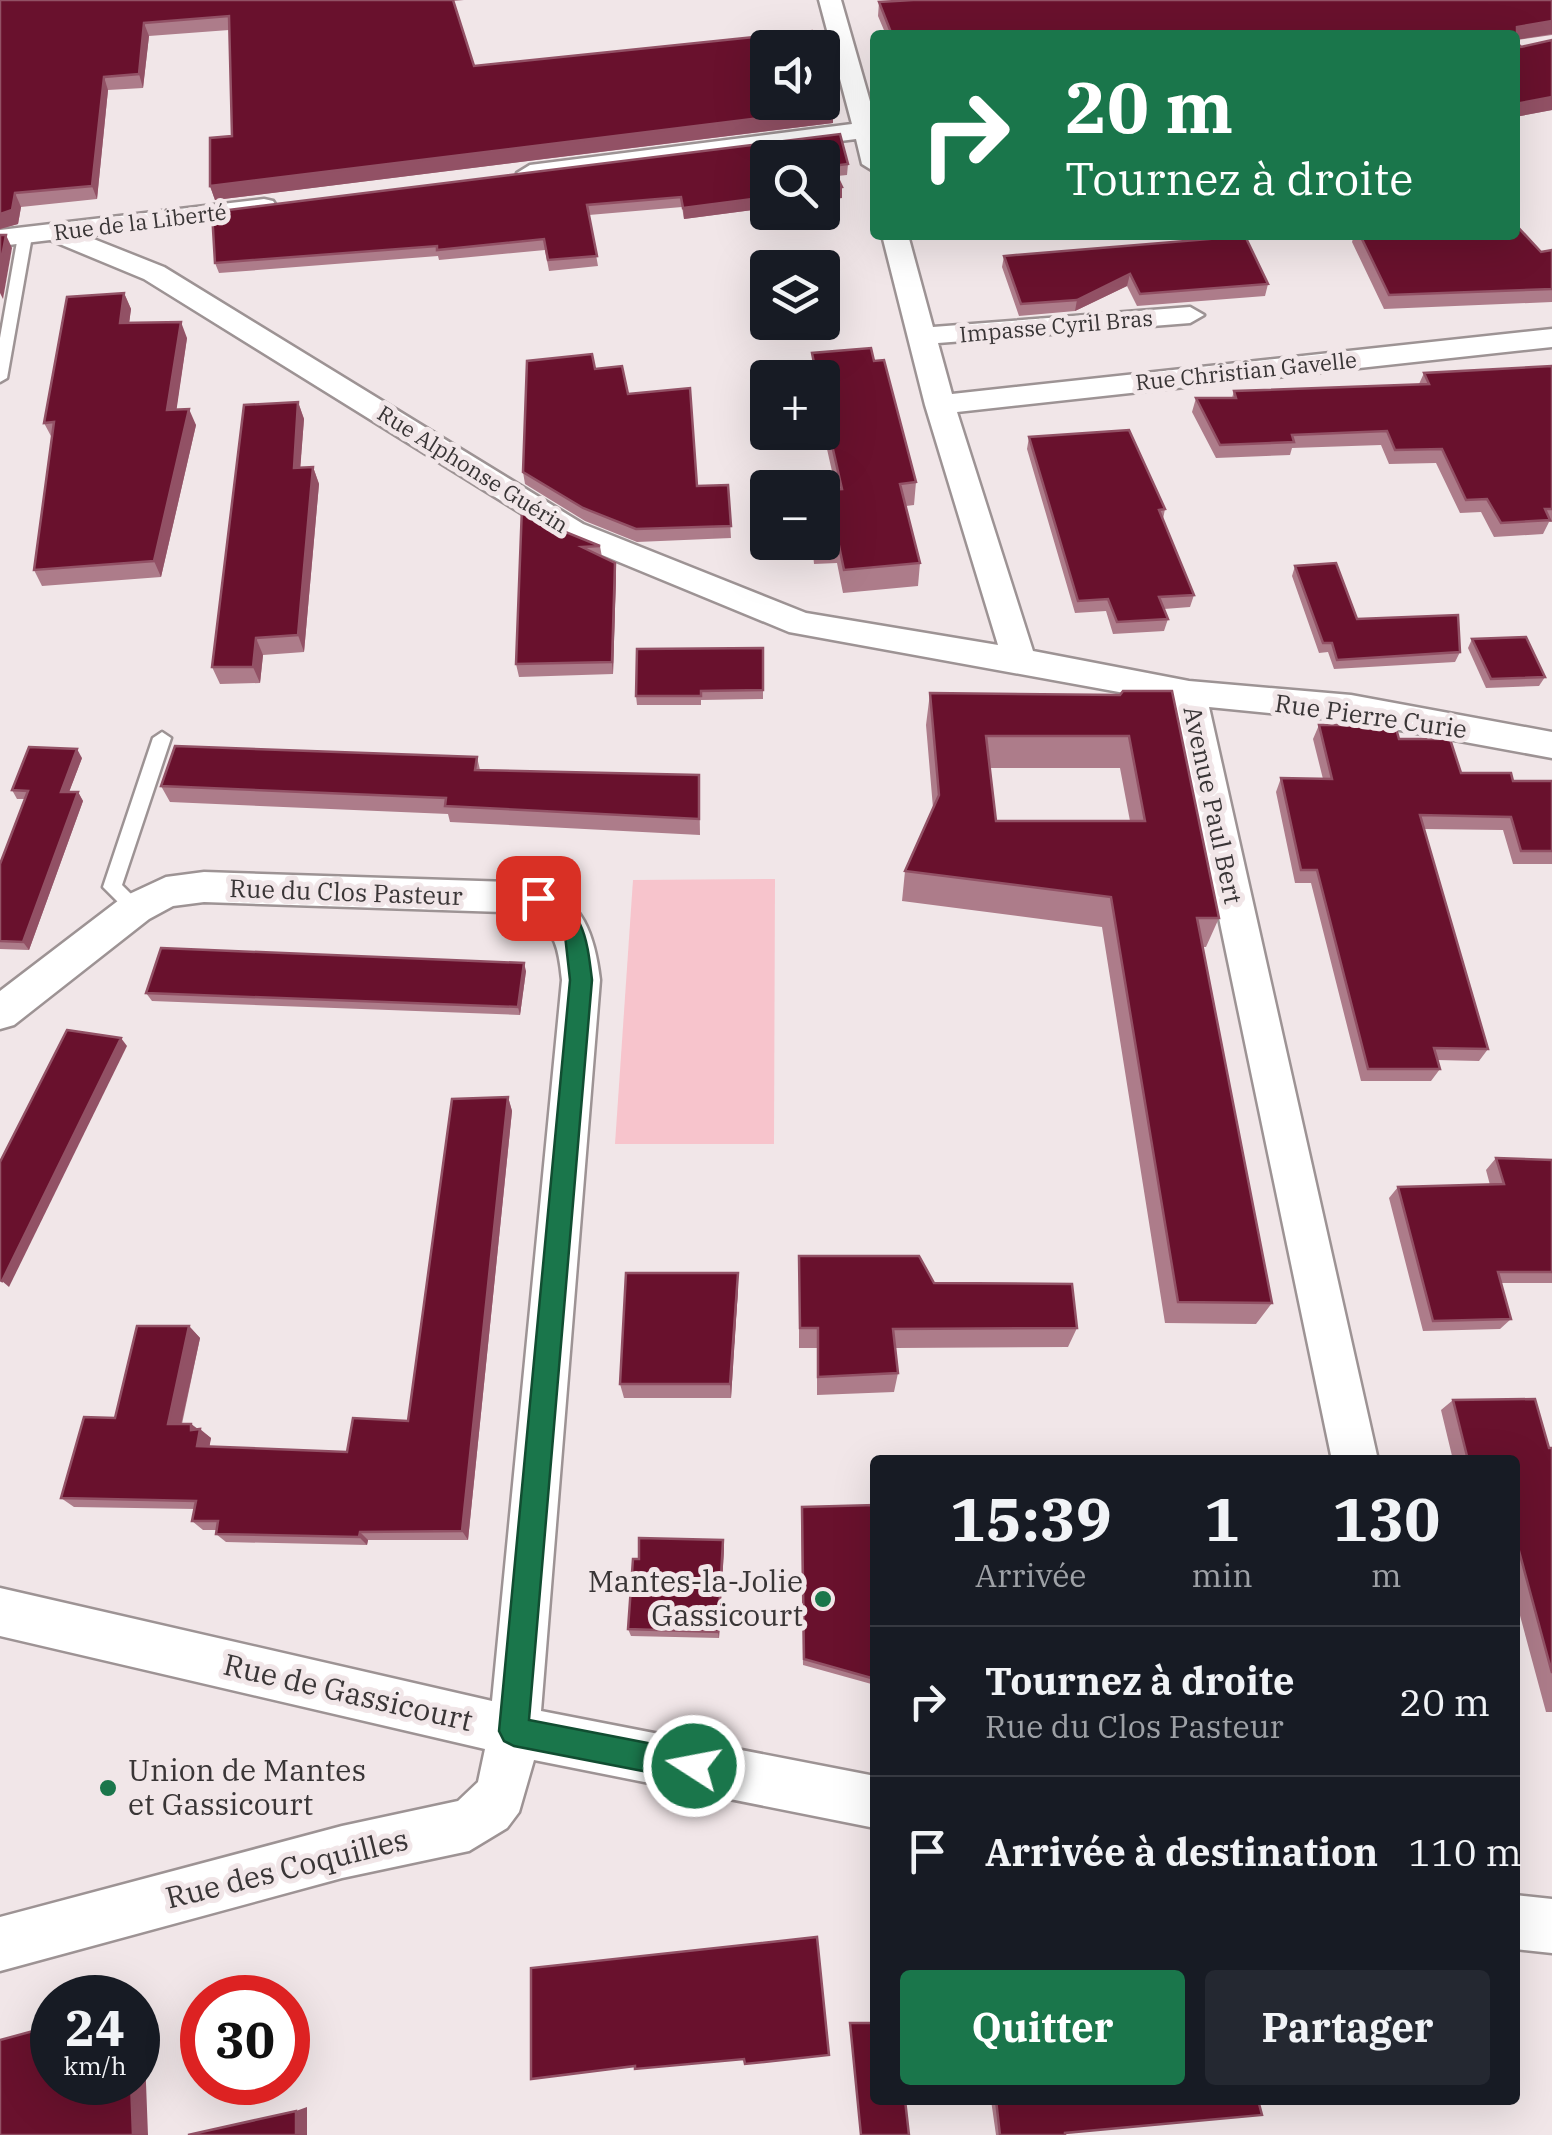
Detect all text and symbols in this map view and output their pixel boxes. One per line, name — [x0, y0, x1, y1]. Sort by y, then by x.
map controls — [750, 30, 840, 560]
button: sound — [750, 30, 840, 120]
text: 20 m — [1065, 61, 1233, 152]
icon: right — [900, 70, 1030, 200]
button: search — [750, 140, 840, 230]
text: Tournez à droite — [1065, 149, 1413, 207]
street label: Rue de la Liberté — [52, 197, 228, 246]
button: layers — [750, 250, 840, 340]
street label: Impasse Cyril Bras — [958, 303, 1154, 348]
street label: Rue Christian Gavelle — [1134, 344, 1358, 397]
button: + — [750, 360, 840, 450]
street label: Rue Alphonse Guérin — [372, 398, 574, 539]
button: − — [750, 470, 840, 560]
street label: Rue Pierre Curie — [1273, 686, 1469, 745]
street label: Avenue Paul Bert — [1176, 703, 1251, 907]
pin — [496, 856, 581, 941]
street label: Rue du Clos Pasteur — [229, 871, 463, 912]
icon: arrive — [511, 871, 566, 926]
text: 15:39 — [950, 1479, 1112, 1558]
text: 1 — [1204, 1479, 1240, 1558]
text: 130 — [1332, 1479, 1440, 1558]
text: Arrivée — [975, 1554, 1087, 1596]
text: min — [1192, 1554, 1253, 1596]
text: m — [1371, 1554, 1402, 1596]
place label: Mantes-la-Jolie Gassicourt — [588, 1561, 803, 1634]
marker: Mantes-la-Jolie Gassicourt — [812, 1588, 834, 1610]
street label: Rue de Gassicourt — [220, 1644, 477, 1739]
text: Tournez à droite — [985, 1656, 1294, 1705]
icon: right — [900, 1674, 955, 1729]
text: 20 m — [1399, 1677, 1490, 1726]
text: Rue du Clos Pasteur — [985, 1705, 1284, 1747]
position arrow — [642, 1714, 746, 1818]
place label: Union de Mantes et Gassicourt — [128, 1750, 366, 1823]
marker: Union de Mantes et Gassicourt — [97, 1777, 119, 1799]
street label: Rue des Coquilles — [161, 1819, 412, 1917]
icon: arrive — [900, 1824, 955, 1879]
text: Arrivée à destination — [985, 1827, 1378, 1876]
text: 110 m — [1408, 1827, 1522, 1876]
button: Quitter — [900, 1970, 1185, 2085]
button: Partager — [1205, 1970, 1490, 2085]
speed limit sign: 30 — [180, 1975, 310, 2105]
text: 24 — [65, 1995, 125, 2060]
text: km/h — [63, 2049, 127, 2082]

